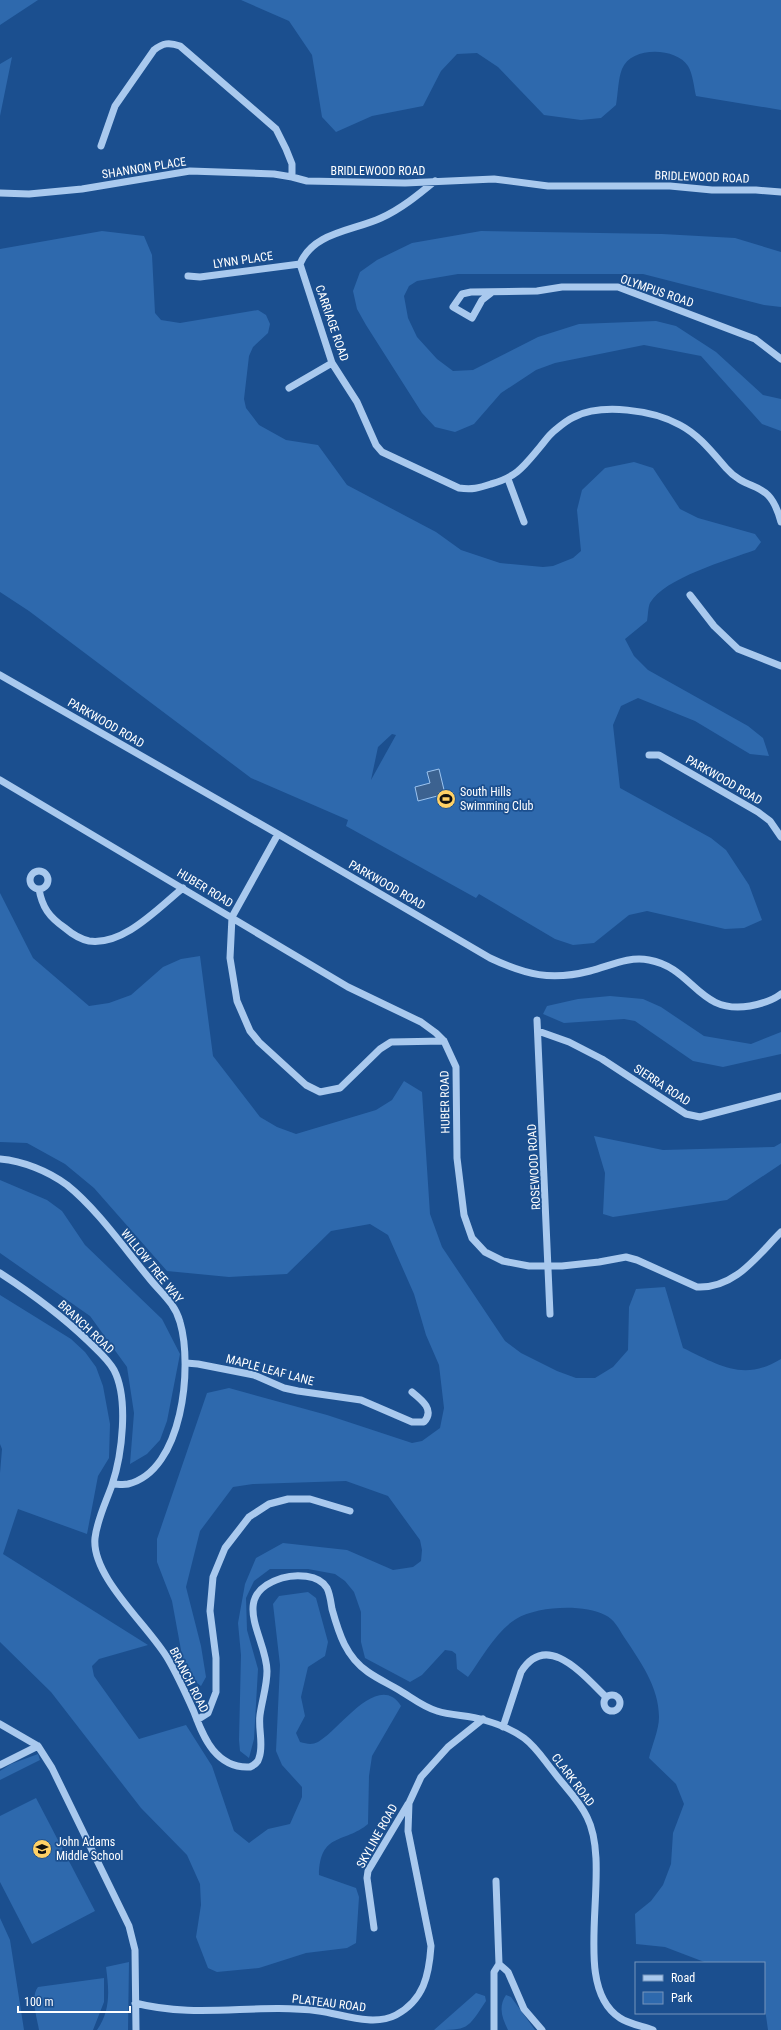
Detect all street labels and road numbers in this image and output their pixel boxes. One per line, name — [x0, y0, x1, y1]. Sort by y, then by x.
street label: SHANNON PLACE — [101, 154, 187, 182]
street label: BRIDLEWOOD ROAD — [331, 164, 426, 178]
street label: BRIDLEWOOD ROAD — [654, 168, 750, 186]
street label: LYNN PLACE — [212, 249, 274, 271]
street label: OLYMPUS ROAD — [619, 272, 696, 310]
street label: CARRIAGE ROAD — [312, 283, 352, 363]
street label: PARKWOOD ROAD — [65, 695, 147, 751]
street label: PARKWOOD ROAD — [683, 752, 765, 808]
street label: PARKWOOD ROAD — [346, 857, 428, 913]
street label: HUBER ROAD — [174, 866, 236, 910]
street label: SIERRA ROAD — [631, 1061, 693, 1109]
street label: HUBER ROAD — [437, 1070, 453, 1134]
street label: ROSEWOOD ROAD — [525, 1123, 543, 1210]
street label: WILLOW TREE WAY — [118, 1226, 186, 1306]
street label: BRANCH ROAD — [55, 1297, 117, 1357]
street label: MAPLE LEAF LANE — [225, 1352, 316, 1388]
street label: BRANCH ROAD — [167, 1645, 212, 1715]
street label: CLARK ROAD — [549, 1751, 597, 1809]
street label: SKYLINE ROAD — [354, 1801, 400, 1871]
street label: PLATEAU ROAD — [291, 1992, 367, 2014]

